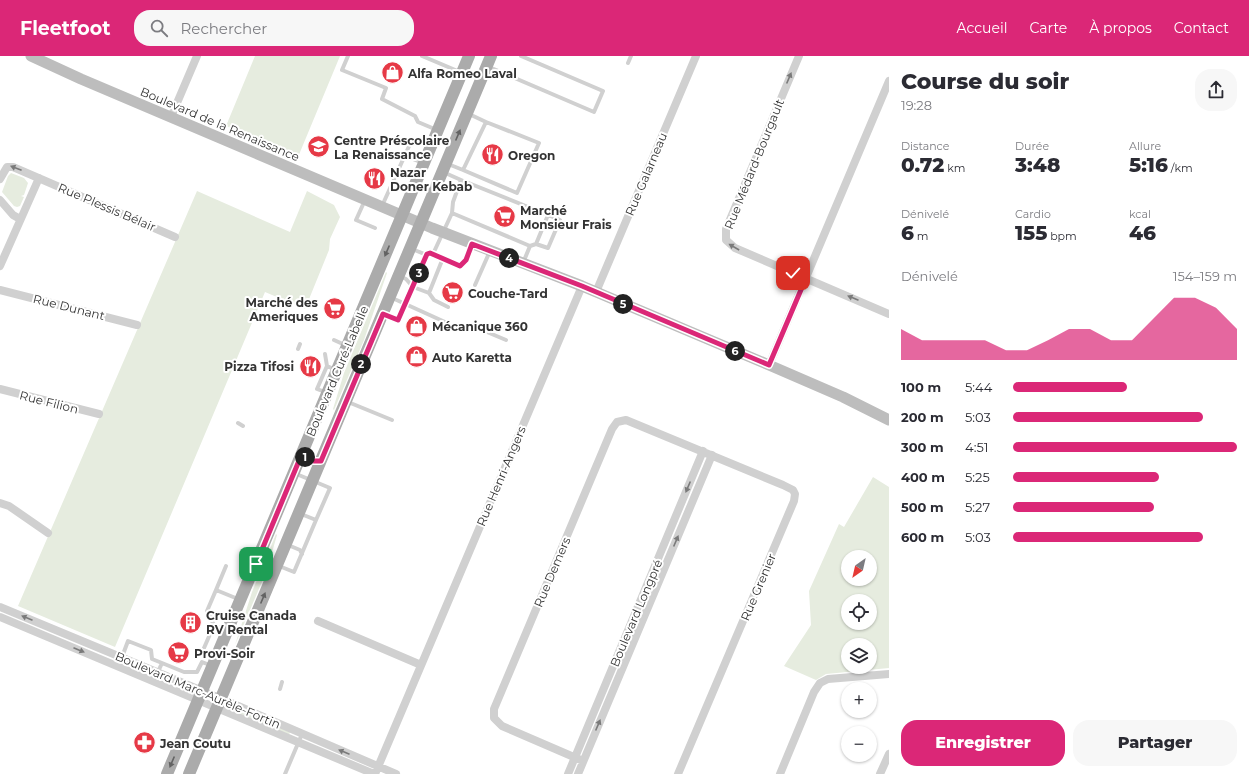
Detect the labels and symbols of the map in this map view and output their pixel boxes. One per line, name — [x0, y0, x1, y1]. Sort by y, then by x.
shop icon: Alfa Romeo Laval — [380, 60, 406, 86]
place label: Alfa Romeo Laval — [407, 66, 517, 81]
one-way arrow — [787, 72, 793, 84]
street label: Boulevard de la Renaissance — [138, 84, 302, 164]
street label: Rue Médard-Bourgault — [721, 97, 787, 231]
one-way arrow — [455, 129, 461, 141]
street label: Rue Galarneau — [622, 130, 670, 218]
place label: Centre Préscolaire La Renaissance — [334, 133, 450, 162]
school or university icon: Centre Préscolaire La Renaissance — [305, 134, 331, 160]
restaurant icon: Oregon — [479, 142, 505, 168]
place label: Oregon — [508, 148, 555, 163]
one-way arrow — [10, 165, 22, 171]
place label: Nazar Doner Kebab — [390, 165, 472, 194]
restaurant icon: Nazar Doner Kebab — [361, 166, 387, 192]
street label: Rue Plessis Bélair — [56, 180, 158, 234]
place label: Marché Monsieur Frais — [520, 203, 612, 232]
supermarket icon: Marché Monsieur Frais — [491, 204, 517, 230]
one-way arrow — [728, 243, 740, 250]
one-way arrow — [384, 245, 391, 257]
pin: 4 — [499, 248, 519, 268]
pin — [776, 256, 810, 290]
pin: 3 — [409, 263, 429, 283]
supermarket icon: Couche-Tard — [439, 280, 465, 306]
place label: Couche-Tard — [468, 286, 548, 301]
street label: Rue Dunant — [32, 291, 106, 323]
pin: 5 — [613, 294, 633, 314]
place label: Marché des Ameriques — [245, 295, 319, 324]
one-way arrow — [848, 295, 859, 301]
supermarket icon: Marché des Ameriques — [321, 296, 347, 322]
street label: Boulevard Curé-Labelle — [303, 303, 371, 439]
shop icon: Mécanique 360 — [403, 313, 429, 339]
place label: Mécanique 360 — [432, 319, 528, 334]
pin: 6 — [725, 341, 745, 361]
shop icon: Auto Karetta — [404, 344, 430, 370]
place label: Auto Karetta — [431, 350, 512, 365]
restaurant icon: Pizza Tifosi — [297, 353, 323, 379]
pin: 2 — [351, 354, 371, 374]
place label: Pizza Tifosi — [224, 359, 294, 374]
street label: Rue Filion — [18, 387, 80, 417]
street label: Rue Henri-Angers — [473, 424, 529, 528]
pin: 1 — [295, 447, 315, 467]
one-way arrow — [685, 482, 691, 494]
street label: Rue Demers — [530, 534, 574, 609]
one-way arrow — [673, 535, 679, 547]
pin — [239, 547, 273, 581]
north arrow — [841, 550, 877, 586]
street label: Rue Grenier — [737, 551, 779, 623]
street label: Boulevard Longpré — [607, 557, 665, 669]
one-way arrow — [260, 592, 266, 603]
place label: Cruise Canada RV Rental — [206, 608, 297, 637]
building icon: Cruise Canada RV Rental — [178, 609, 204, 635]
one-way arrow — [22, 615, 33, 621]
supermarket icon: Provi-Soir — [166, 640, 192, 666]
place label: Provi-Soir — [194, 646, 255, 661]
one-way arrow — [74, 647, 85, 653]
street label: Boulevard Marc-Aurèle-Fortin — [113, 648, 283, 732]
one-way arrow — [596, 719, 602, 731]
pharmacy icon: Jean Coutu — [132, 730, 158, 756]
place label: Jean Coutu — [159, 736, 231, 751]
one-way arrow — [338, 749, 349, 755]
one-way arrow — [169, 757, 175, 768]

